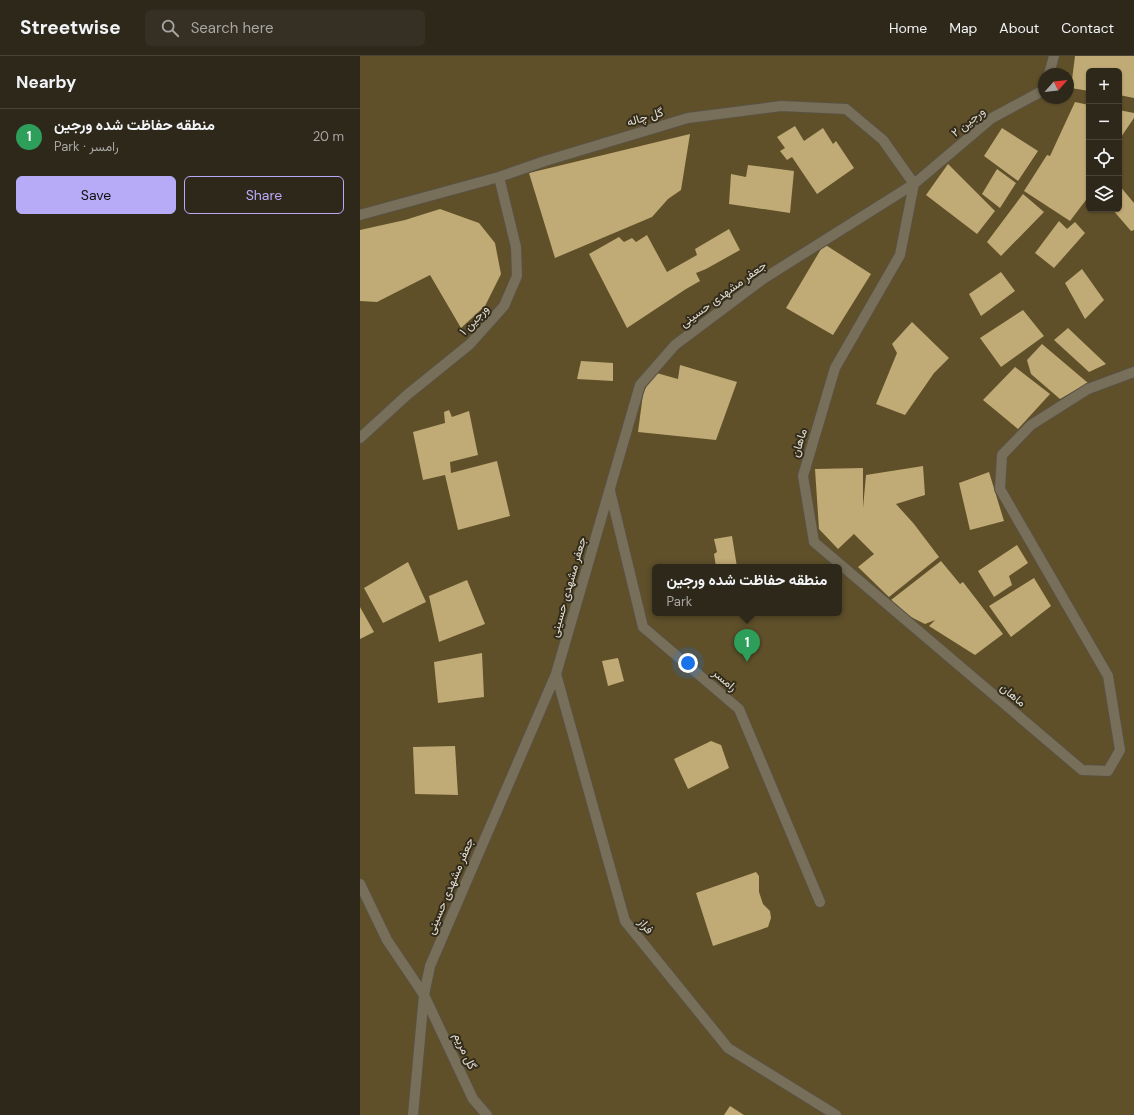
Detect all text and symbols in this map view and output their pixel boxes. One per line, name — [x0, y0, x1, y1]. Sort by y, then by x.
search box — [145, 10, 425, 46]
text: Streetwise — [20, 15, 121, 40]
icon: search — [159, 17, 181, 39]
text: Search here — [191, 18, 273, 38]
text: Home — [889, 19, 927, 37]
text: Map — [949, 19, 977, 37]
text: About — [999, 19, 1039, 37]
text: Contact — [1061, 19, 1114, 37]
north arrow — [1038, 68, 1074, 104]
map controls — [1086, 68, 1122, 212]
button: + — [1086, 68, 1122, 104]
text: Nearby — [16, 71, 76, 93]
street label: ورجین ۲ — [948, 103, 988, 141]
street label: گل چاله — [625, 104, 665, 130]
button: − — [1086, 104, 1122, 140]
text: منطقه حفاظت شده ورجین — [54, 115, 215, 135]
text: 1 — [27, 128, 31, 145]
text: 20 m — [313, 128, 344, 145]
text: Park · رامسر — [54, 138, 119, 155]
button: locate — [1086, 140, 1122, 176]
button: Save — [16, 176, 176, 214]
button: Share — [184, 176, 344, 214]
button: layers — [1086, 176, 1122, 212]
street label: جعفر مشهدی حسینی — [676, 257, 770, 331]
street label: ورجین ۱ — [456, 301, 492, 339]
street label: ماهان — [787, 427, 811, 459]
street label: جعفر مشهدی حسینی — [546, 535, 590, 639]
popup — [652, 564, 842, 616]
text: منطقه حفاظت شده ورجین — [667, 570, 827, 590]
text: Park — [667, 593, 692, 610]
pin: 1 — [734, 629, 760, 662]
your location — [678, 653, 698, 673]
street label: رامسر — [709, 664, 741, 695]
street label: ماهان — [997, 680, 1029, 710]
street label: جعفر مشهدی حسینی — [422, 835, 478, 937]
street label: فراز — [634, 914, 657, 937]
street label: گل مریم — [450, 1030, 480, 1072]

